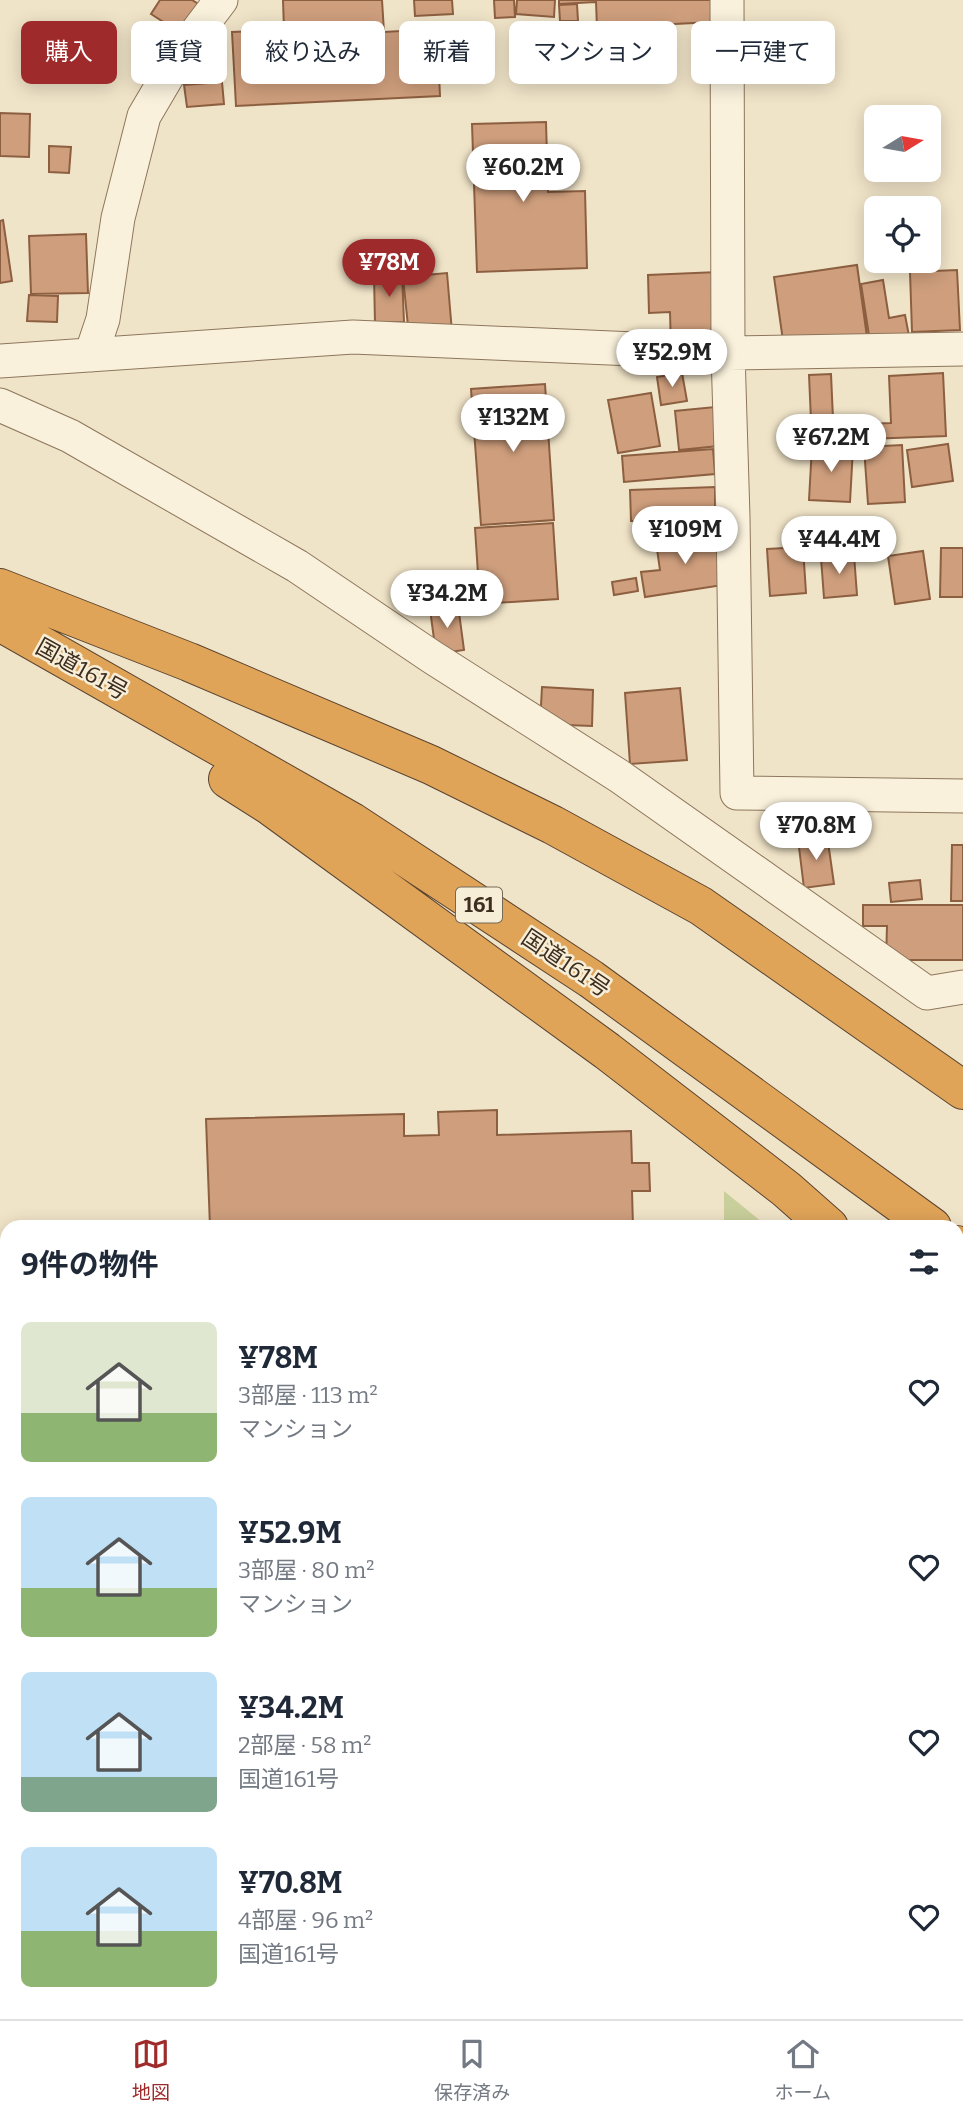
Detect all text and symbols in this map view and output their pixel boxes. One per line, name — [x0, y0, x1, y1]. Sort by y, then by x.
chip: 購入 — [21, 21, 117, 84]
chip: 賃貸 — [131, 21, 227, 84]
chip: 絞り込み — [241, 21, 385, 84]
chip: 新着 — [399, 21, 495, 84]
chip: マンション — [509, 21, 677, 84]
chip: 一戸建て — [691, 21, 835, 84]
north arrow — [864, 105, 942, 182]
map controls — [864, 105, 941, 273]
pin: ¥60.2M — [466, 144, 580, 204]
text: ¥60.2M — [482, 153, 564, 181]
button: locate — [864, 196, 941, 273]
pin: ¥78M — [348, 240, 430, 299]
text: ¥78M — [358, 248, 420, 276]
pin: ¥52.9M — [615, 330, 729, 389]
text: ¥52.9M — [632, 338, 712, 366]
pin: ¥132M — [464, 394, 562, 454]
text: ¥132M — [477, 403, 549, 431]
pin: ¥67.2M — [774, 414, 888, 474]
text: ¥67.2M — [792, 423, 870, 451]
pin: ¥109M — [636, 506, 734, 566]
text: ¥109M — [648, 515, 722, 543]
pin: ¥44.4M — [782, 516, 896, 576]
text: ¥44.4M — [797, 525, 881, 553]
pin: ¥34.2M — [390, 570, 504, 630]
text: ¥34.2M — [406, 579, 488, 607]
street label: 国道161号 — [31, 632, 133, 706]
pin: ¥70.8M — [759, 802, 873, 862]
text: ¥70.8M — [776, 811, 856, 839]
road number: 161 — [456, 888, 502, 922]
street label: 国道161号 — [516, 923, 616, 1003]
icon: filters — [905, 1243, 943, 1281]
text: 9件の物件 — [21, 1247, 159, 1283]
text: ¥78M — [238, 1340, 318, 1376]
icon: home — [77, 1350, 161, 1434]
icon: heart — [905, 1373, 943, 1411]
text: 3部屋 · 113 m² — [238, 1381, 378, 1409]
text: マンション — [238, 1415, 353, 1443]
text: ¥52.9M — [238, 1515, 342, 1551]
icon: home — [77, 1525, 161, 1609]
icon: heart — [905, 1548, 943, 1586]
text: 3部屋 · 80 m² — [238, 1556, 374, 1584]
text: マンション — [238, 1590, 353, 1618]
text: ¥34.2M — [238, 1690, 344, 1726]
icon: home — [77, 1700, 161, 1784]
icon: heart — [905, 1723, 943, 1761]
text: 2部屋 · 58 m² — [238, 1731, 371, 1759]
text: 国道161号 — [238, 1765, 339, 1793]
text: ¥70.8M — [238, 1865, 343, 1901]
icon: home — [77, 1875, 161, 1959]
icon: heart — [905, 1898, 943, 1936]
text: 4部屋 · 96 m² — [238, 1906, 373, 1934]
text: 国道161号 — [238, 1940, 339, 1968]
tab: 地図 — [132, 2035, 170, 2104]
tab: 保存済み — [434, 2035, 510, 2104]
tab: ホーム — [774, 2035, 831, 2104]

